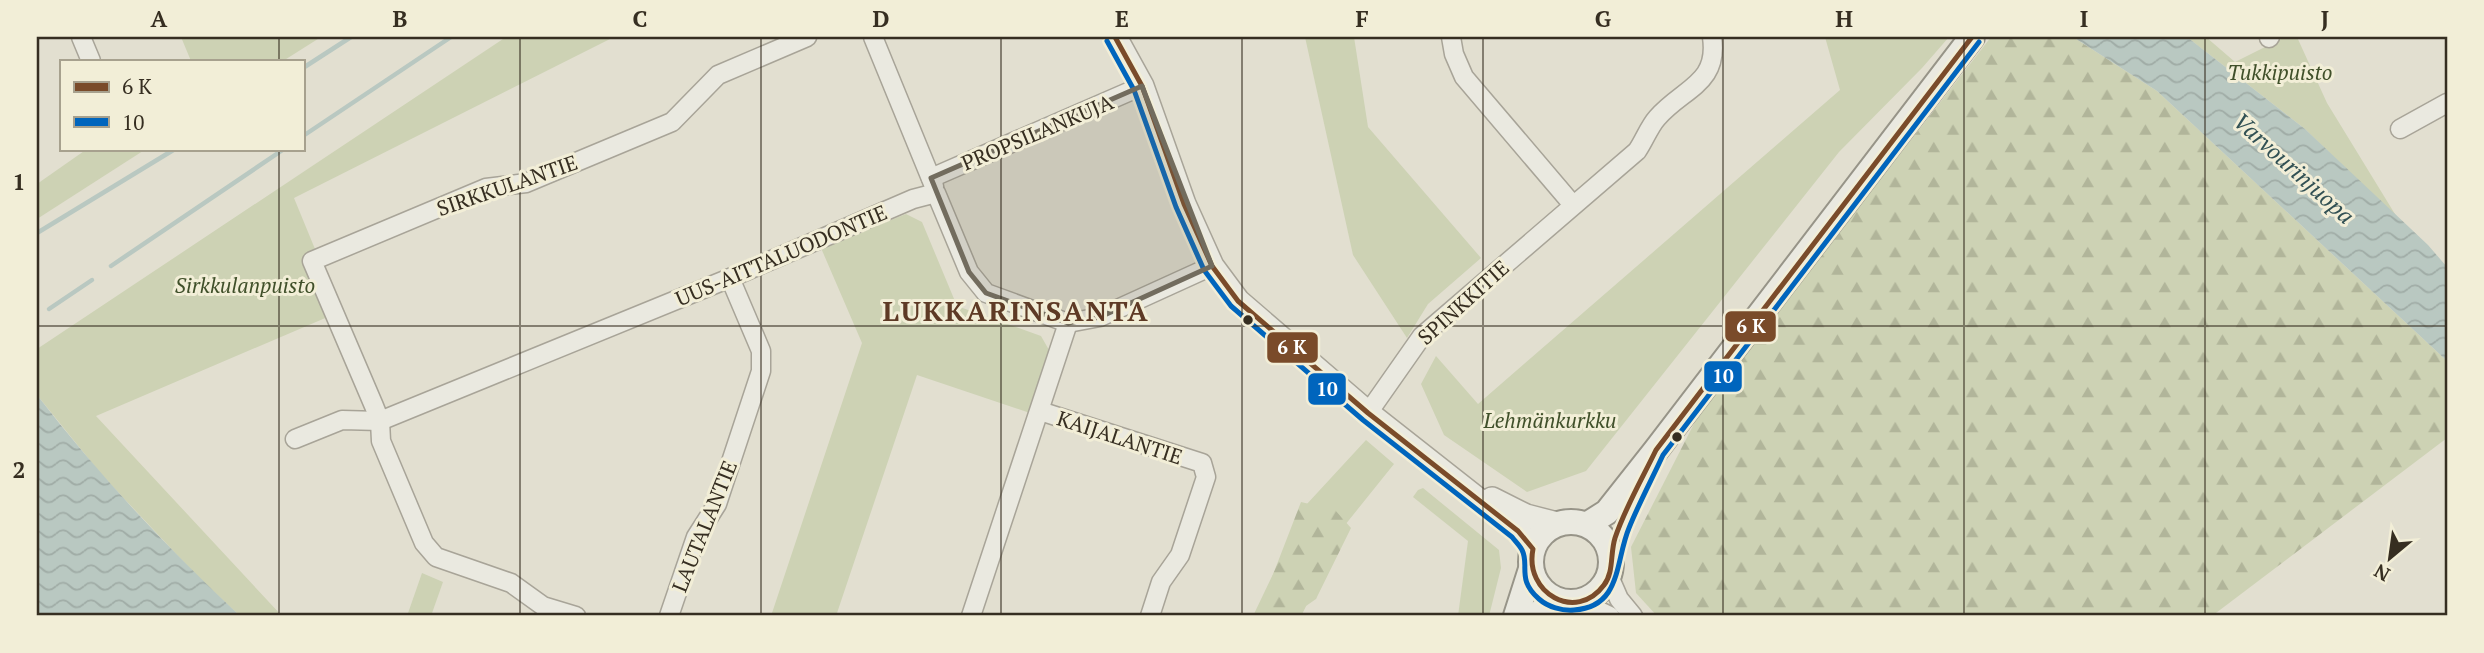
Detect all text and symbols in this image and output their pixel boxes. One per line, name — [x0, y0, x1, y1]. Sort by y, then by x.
text: A — [151, 3, 168, 34]
text: B — [393, 3, 408, 34]
text: C — [633, 3, 648, 34]
text: D — [873, 3, 890, 34]
text: E — [1115, 3, 1129, 34]
text: F — [1355, 3, 1369, 34]
text: G — [1595, 3, 1612, 34]
text: H — [1835, 3, 1853, 34]
text: I — [2080, 3, 2088, 34]
text: J — [2321, 3, 2329, 34]
park label: Tukkipuisto — [2228, 58, 2332, 86]
legend — [60, 60, 304, 150]
text: 6 K — [122, 72, 152, 100]
street label: PROPSILANKUJA — [957, 87, 1118, 177]
water label: Varvourinjuopa — [2227, 105, 2361, 231]
text: 10 — [122, 108, 144, 136]
street label: SIRKKULANTIE — [433, 148, 581, 222]
text: 1 — [13, 166, 26, 197]
street label: UUS-AITTALUODONTIE — [671, 198, 891, 312]
street label: SPINKKITIE — [1411, 254, 1515, 350]
park label: Sirkkulanpuisto — [175, 271, 315, 299]
district label: LUKKARINSANTA — [882, 292, 1150, 329]
line badge: 6 K — [1724, 310, 1777, 343]
unlabelled marker — [1241, 313, 1255, 327]
text: 6 K — [1736, 313, 1766, 338]
line badge: 6 K — [1266, 331, 1319, 364]
text: 6 K — [1277, 334, 1307, 359]
line badge: 10 — [1703, 360, 1743, 393]
text: 10 — [1712, 363, 1734, 388]
line badge: 10 — [1307, 372, 1347, 406]
text: 10 — [1316, 376, 1338, 401]
street label: KAIJALANTIE — [1054, 404, 1186, 470]
park label: Lehmänkurkku — [1482, 406, 1617, 434]
unlabelled marker — [1670, 430, 1684, 444]
text: 2 — [13, 454, 26, 485]
street label: LAUTALANTIE — [665, 456, 743, 596]
north arrow — [2354, 524, 2424, 594]
text: N — [2369, 559, 2394, 588]

